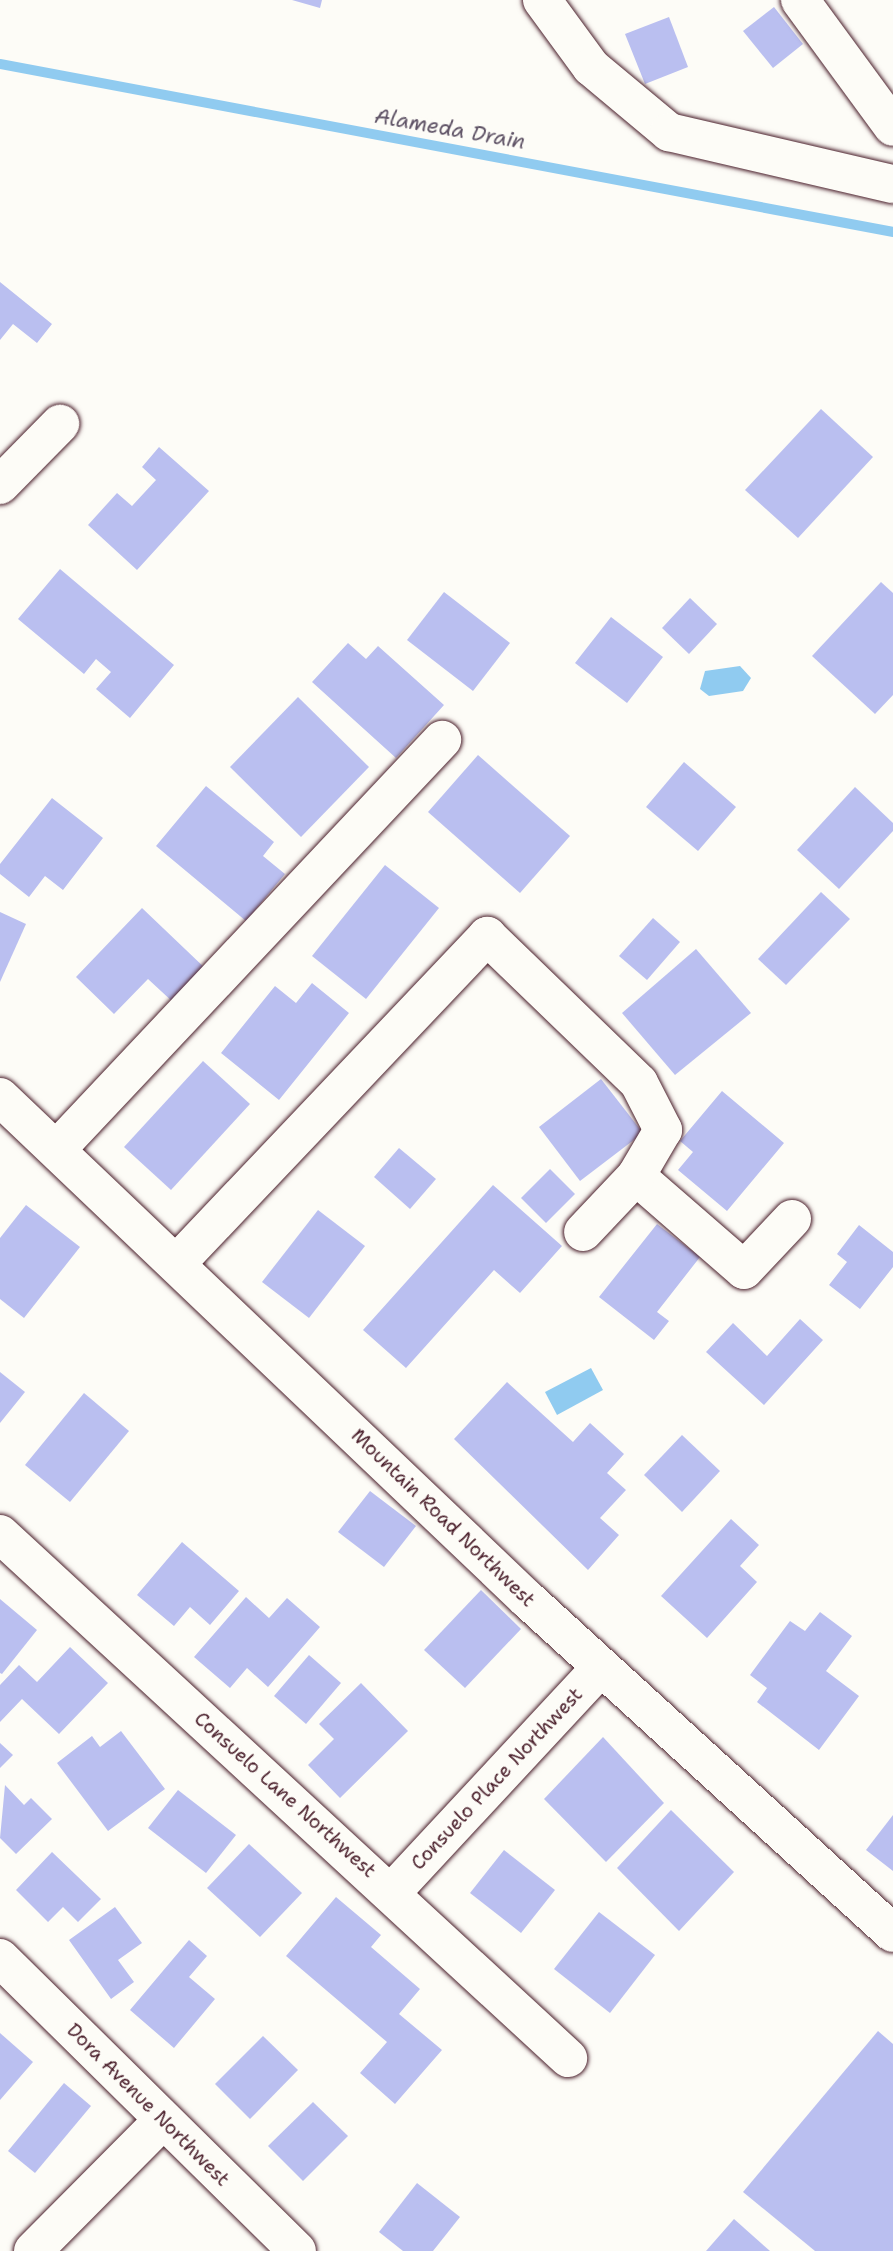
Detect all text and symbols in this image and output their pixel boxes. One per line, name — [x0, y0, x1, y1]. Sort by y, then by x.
water label: Alameda Drain — [373, 103, 527, 155]
street label: Mountain Road Northwest — [346, 1424, 540, 1612]
street label: Consuelo Place Northwest — [407, 1683, 587, 1875]
street label: Consuelo Lane Northwest — [190, 1707, 380, 1883]
street label: Dora Avenue Northwest — [62, 2019, 234, 2191]

